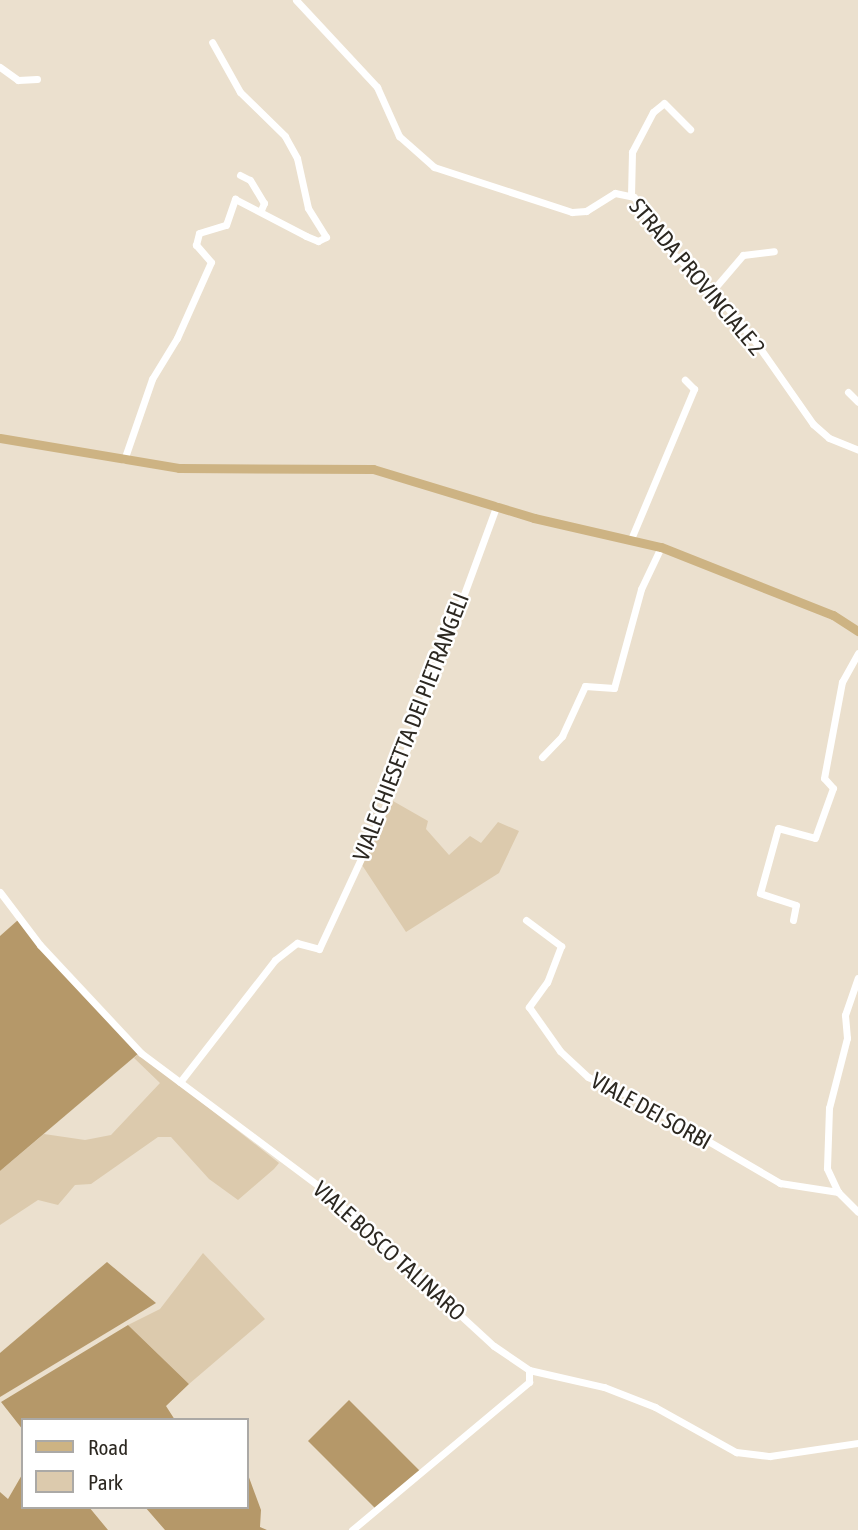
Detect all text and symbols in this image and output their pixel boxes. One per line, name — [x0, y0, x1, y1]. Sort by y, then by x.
street label: STRADA PROVINCIALE 2 — [623, 193, 771, 361]
street label: VIALE CHIESETTA DEI PIETRANGELI — [347, 589, 475, 865]
street label: VIALE DEI SORBI — [586, 1067, 716, 1155]
street label: VIALE BOSCO TALINARO — [307, 1175, 471, 1327]
legend — [21, 1418, 248, 1509]
text: Road — [88, 1435, 128, 1459]
text: Park — [88, 1470, 123, 1494]

